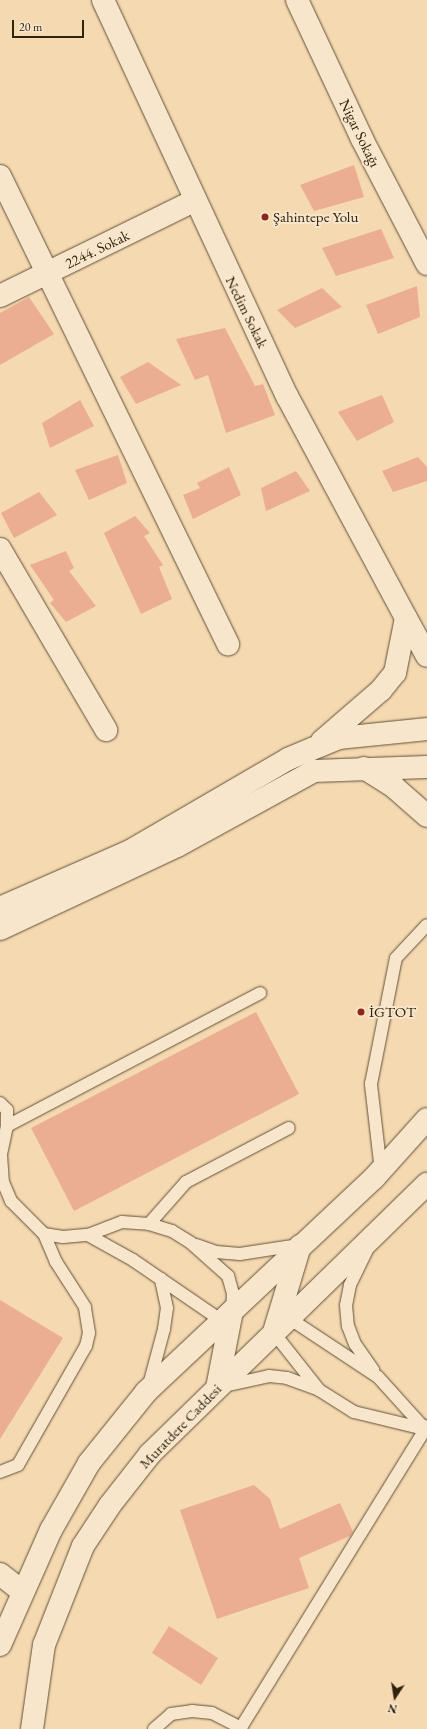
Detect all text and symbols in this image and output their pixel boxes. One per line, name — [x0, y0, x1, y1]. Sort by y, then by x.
scale bar — [14, 12, 86, 38]
text: 20 m — [19, 19, 42, 35]
street label: Nigar Sokağı — [336, 96, 384, 170]
place label: Şahintepe Yolu — [273, 208, 358, 226]
marker: Şahintepe Yolu — [260, 212, 270, 222]
street label: 2244. Sokak — [62, 226, 132, 272]
street label: Nedim Sokak — [222, 273, 272, 351]
place label: İGTOT — [369, 1003, 416, 1021]
marker: İGTOT — [356, 1007, 366, 1017]
street label: Muratdere Caddesi — [135, 1380, 225, 1472]
north arrow — [375, 1677, 415, 1717]
text: N — [387, 1701, 398, 1717]

